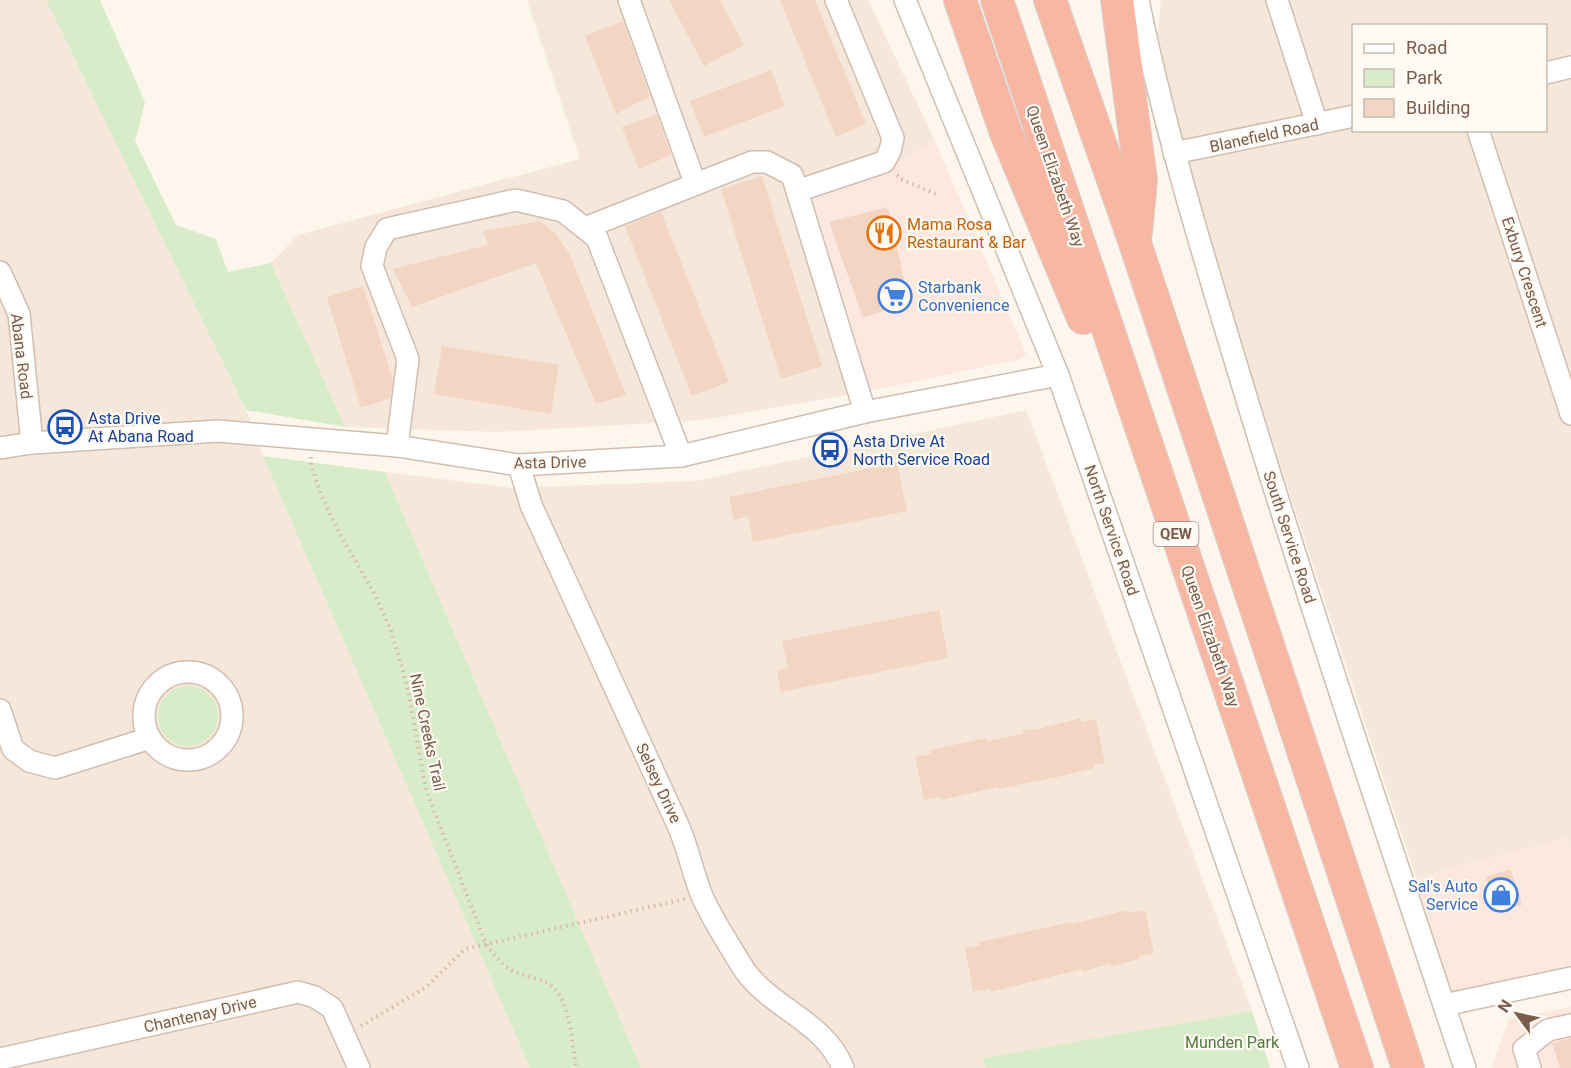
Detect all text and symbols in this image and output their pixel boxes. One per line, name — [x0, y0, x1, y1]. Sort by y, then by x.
legend — [1352, 24, 1547, 132]
text: Road — [1406, 37, 1447, 58]
text: Park — [1406, 67, 1443, 88]
text: Building — [1406, 97, 1470, 118]
street label: Queen Elizabeth Way — [1022, 103, 1089, 250]
street label: Blanefield Road — [1208, 115, 1320, 156]
street label: Exbury Crescent — [1498, 214, 1551, 330]
restaurant icon: Mama Rosa Restaurant & Bar — [866, 215, 902, 251]
place label: Mama Rosa Restaurant & Bar — [907, 215, 1027, 252]
supermarket icon: Starbank Convenience — [877, 278, 913, 314]
place label: Starbank Convenience — [918, 278, 1009, 315]
street label: Abana Road — [7, 312, 36, 400]
bus stop icon: Asta Drive At Abana Road — [47, 409, 83, 445]
place label: Asta Drive At Abana Road — [88, 409, 194, 446]
bus stop icon: Asta Drive At North Service Road — [812, 432, 848, 468]
place label: Asta Drive At North Service Road — [853, 432, 990, 469]
street label: Asta Drive — [514, 452, 586, 473]
street label: North Service Road — [1080, 462, 1143, 598]
street label: South Service Road — [1259, 469, 1320, 606]
road number: QEW — [1154, 522, 1198, 546]
street label: Queen Elizabeth Way — [1177, 563, 1244, 710]
street label: Nine Creeks Trail — [406, 672, 449, 793]
street label: Selsey Drive — [632, 740, 685, 826]
place label: Sal's Auto Service — [1408, 877, 1478, 914]
shop icon: Sal's Auto Service — [1483, 877, 1519, 913]
north arrow — [1487, 984, 1547, 1044]
street label: Chantenay Drive — [142, 992, 258, 1037]
text: N — [1494, 996, 1516, 1016]
park label: Munden Park — [1185, 1033, 1280, 1052]

